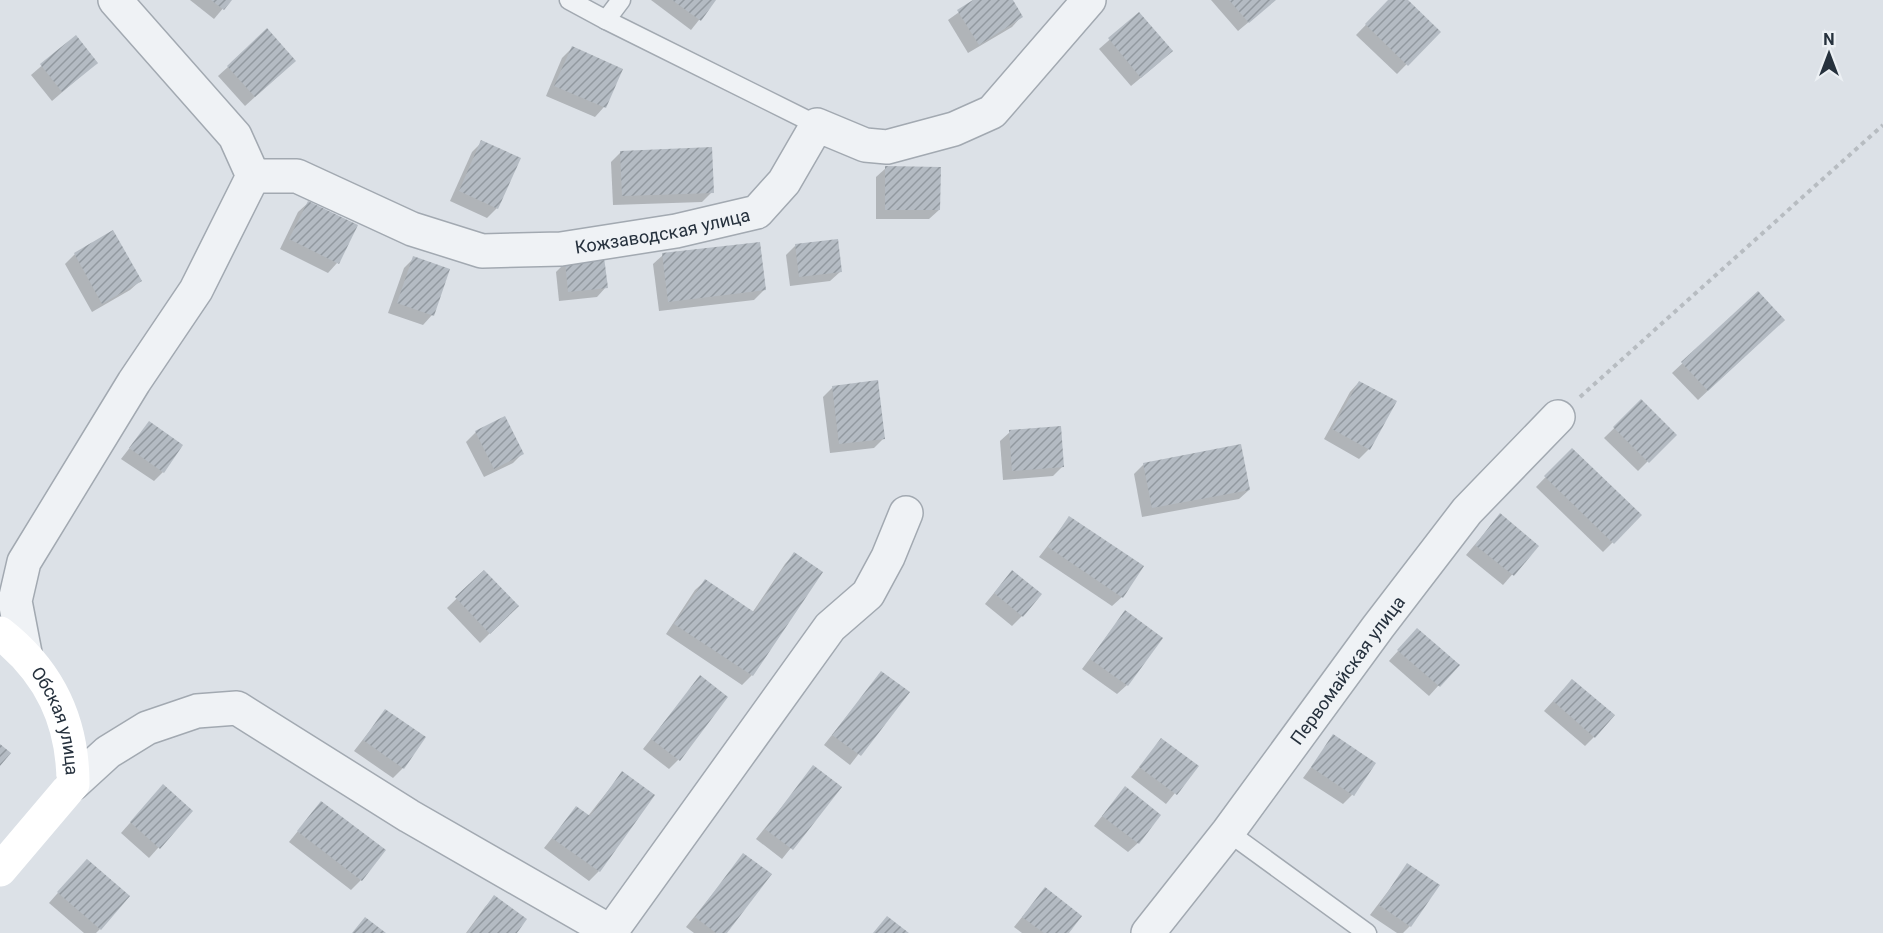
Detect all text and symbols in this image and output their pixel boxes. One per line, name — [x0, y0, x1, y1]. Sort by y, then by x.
north arrow — [1799, 24, 1859, 84]
text: N — [1823, 30, 1835, 49]
street label: Кожзаводская улица — [573, 204, 752, 257]
street label: Первомайская улица — [1285, 591, 1409, 748]
street label: Обская улица — [27, 662, 83, 776]

